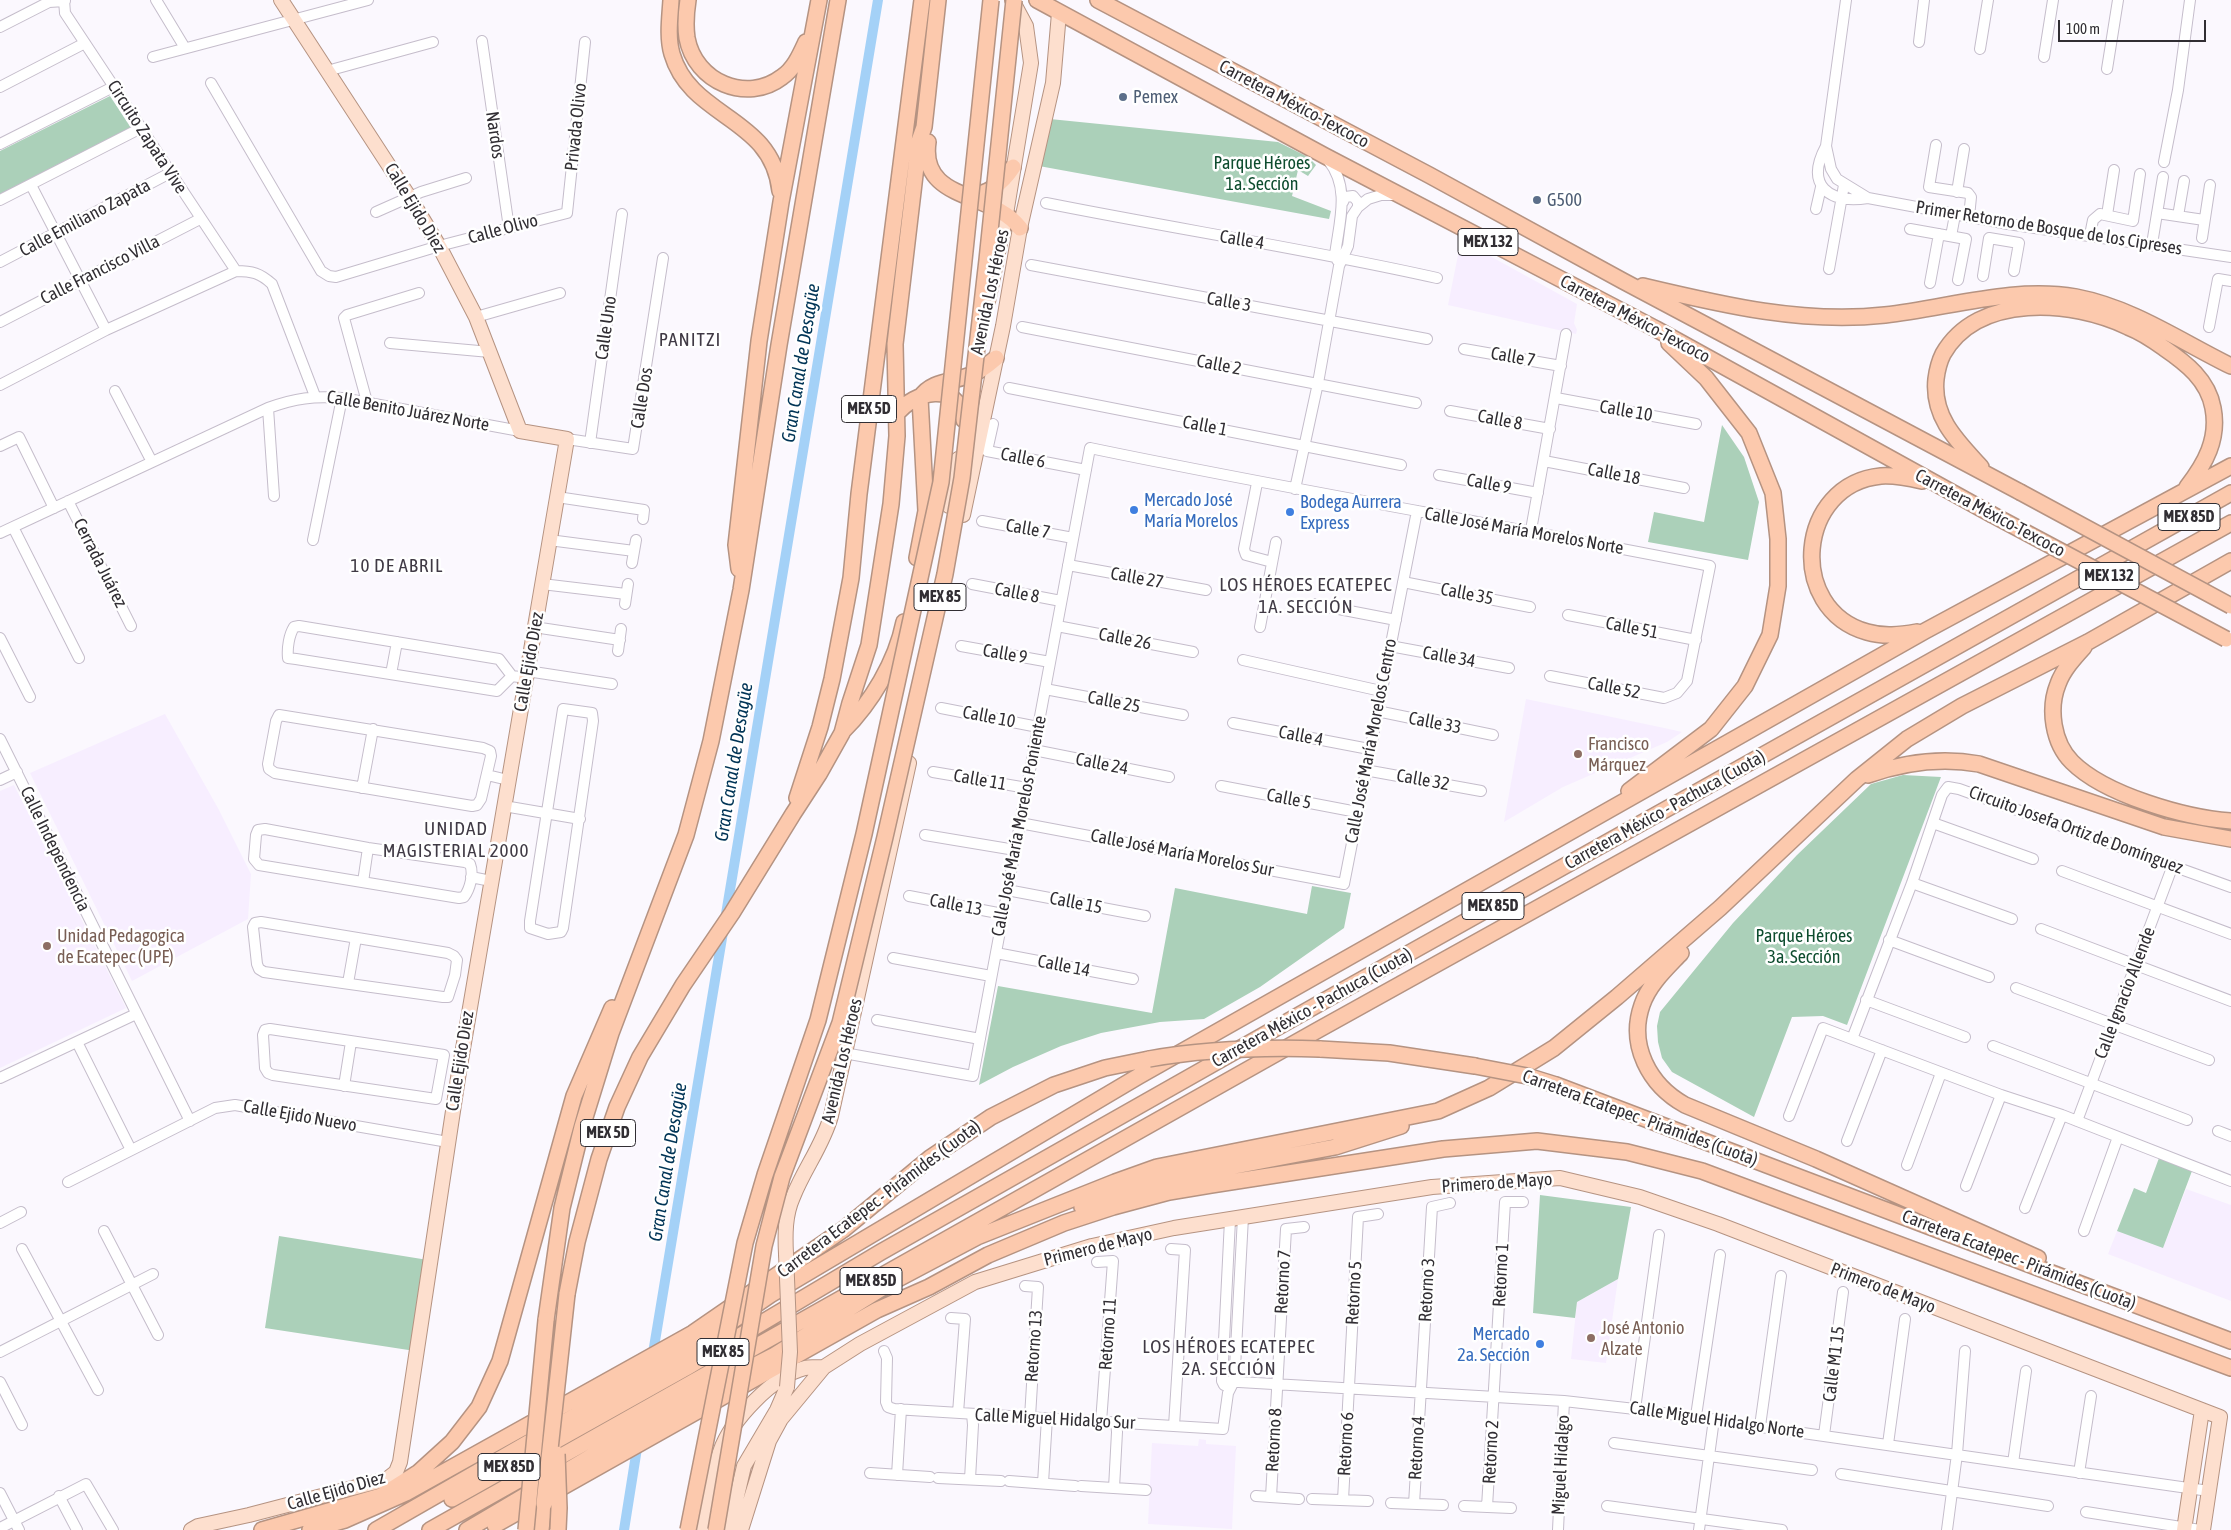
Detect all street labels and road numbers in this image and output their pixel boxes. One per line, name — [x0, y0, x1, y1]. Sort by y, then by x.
street label: Carretera México-Texcoco — [1215, 55, 1373, 153]
street label: Circuito Zapata Vive — [102, 76, 192, 198]
street label: Privada Olivo — [561, 82, 591, 172]
street label: Nardos — [481, 110, 509, 160]
street label: Calle Ejido Diez — [380, 159, 450, 257]
street label: Calle Emiliano Zapata — [16, 174, 154, 262]
street label: Primer Retorno de Bosque de los Cipreses — [1914, 196, 2184, 260]
street label: Calle Olivo — [466, 209, 540, 249]
street label: Calle 4 — [1218, 226, 1266, 254]
street label: Avenida Los Héroes — [966, 227, 1014, 357]
road number: MEX 132 — [1458, 228, 1518, 256]
street label: Calle Francisco Villa — [37, 231, 163, 309]
street label: Carretera México-Texcoco — [1556, 270, 1714, 368]
street label: Calle 3 — [1205, 287, 1253, 317]
street label: Calle Uno — [591, 295, 621, 361]
street label: Calle 7 — [1489, 342, 1537, 372]
street label: Calle 2 — [1195, 350, 1243, 380]
street label: Calle Dos — [627, 366, 657, 430]
street label: Calle Benito Juárez Norte — [325, 386, 491, 436]
road number: MEX 5D — [842, 396, 896, 422]
street label: Calle 10 — [1598, 396, 1654, 426]
street label: Calle 8 — [1476, 405, 1524, 435]
street label: Calle 1 — [1181, 411, 1229, 441]
street label: Calle 6 — [999, 443, 1047, 473]
street label: Calle 18 — [1586, 458, 1642, 490]
street label: Carretera México-Texcoco — [1911, 464, 2069, 562]
street label: Calle 9 — [1465, 469, 1513, 499]
street label: Calle José María Morelos Norte — [1423, 503, 1625, 559]
road number: MEX 85D — [2158, 504, 2220, 530]
street label: Calle 7 — [1004, 514, 1052, 544]
street label: Cerrada Juárez — [68, 515, 132, 611]
road number: MEX 132 — [2079, 562, 2139, 590]
street label: Calle 27 — [1109, 563, 1165, 593]
street label: Calle 8 — [993, 578, 1041, 608]
street label: Calle 35 — [1439, 578, 1495, 610]
road number: MEX 85 — [914, 584, 966, 610]
street label: Calle Ejido Diez — [510, 611, 548, 713]
street label: Calle 51 — [1604, 612, 1660, 644]
street label: Calle 26 — [1097, 623, 1153, 655]
street label: Calle José María Morelos Centro — [1341, 637, 1401, 845]
street label: Calle 9 — [981, 639, 1029, 669]
street label: Calle 34 — [1421, 642, 1477, 672]
street label: Calle 52 — [1586, 672, 1642, 704]
street label: Calle 25 — [1086, 686, 1142, 718]
street label: Calle 10 — [961, 701, 1017, 733]
street label: Calle 33 — [1407, 707, 1463, 739]
street label: Calle José María Morelos Poniente — [987, 714, 1051, 938]
street label: Calle 4 — [1277, 721, 1325, 751]
street label: Carretera México - Pachuca (Cuota) — [1561, 746, 1769, 874]
street label: Calle 24 — [1074, 748, 1130, 780]
street label: Calle 11 — [952, 765, 1008, 795]
street label: Calle 32 — [1395, 765, 1451, 795]
street label: Circuito Josefa Ortiz de Domínguez — [1966, 781, 2186, 879]
street label: Calle Independencia — [15, 783, 95, 915]
street label: Calle 5 — [1265, 784, 1313, 814]
street label: Calle José María Morelos Sur — [1089, 825, 1275, 881]
street label: Calle 15 — [1048, 887, 1104, 919]
street label: Calle 13 — [928, 889, 984, 921]
road number: MEX 85D — [1462, 892, 1524, 919]
street label: Calle Ignacio Allende — [2090, 924, 2160, 1062]
street label: Carretera México - Pachuca (Cuota) — [1208, 944, 1416, 1072]
street label: Calle 14 — [1036, 950, 1092, 982]
street label: Avenida Los Héroes — [817, 996, 867, 1126]
street label: Calle Ejido Diez — [441, 1010, 479, 1112]
street label: Carretera Ecatepec - Pirámides (Cuota) — [1519, 1065, 1761, 1171]
street label: Calle Ejido Nuevo — [242, 1095, 358, 1137]
street label: Carretera Ecatepec - Pirámides (Cuota) — [773, 1116, 985, 1282]
road number: MEX 5D — [580, 1120, 636, 1146]
street label: Primero de Mayo — [1441, 1168, 1553, 1198]
street label: Carretera Ecatepec - Pirámides (Cuota) — [1899, 1205, 2139, 1315]
street label: Primero de Mayo — [1042, 1223, 1154, 1271]
street label: Retorno 1 — [1489, 1242, 1513, 1308]
street label: Retorno 7 — [1271, 1249, 1295, 1315]
street label: Retorno 3 — [1415, 1257, 1439, 1323]
street label: Primero de Mayo — [1827, 1258, 1939, 1318]
street label: Retorno 5 — [1342, 1260, 1366, 1326]
road number: MEX 85D — [840, 1268, 902, 1294]
street label: Retorno 11 — [1095, 1297, 1121, 1371]
street label: Retorno 13 — [1021, 1309, 1047, 1383]
street label: Calle M1 15 — [1819, 1325, 1849, 1403]
road number: MEX 85 — [697, 1338, 749, 1365]
street label: Calle Miguel Hidalgo Norte — [1628, 1397, 1806, 1443]
street label: Calle Miguel Hidalgo Sur — [974, 1404, 1136, 1434]
street label: Retorno 8 — [1262, 1407, 1286, 1473]
street label: Retorno 6 — [1334, 1411, 1358, 1477]
street label: Retorno 4 — [1405, 1415, 1429, 1481]
street label: Miguel Hidalgo — [1548, 1415, 1574, 1515]
street label: Retorno 2 — [1479, 1419, 1503, 1485]
road number: MEX 85D — [478, 1454, 540, 1480]
street label: Calle Ejido Diez — [285, 1467, 387, 1515]

